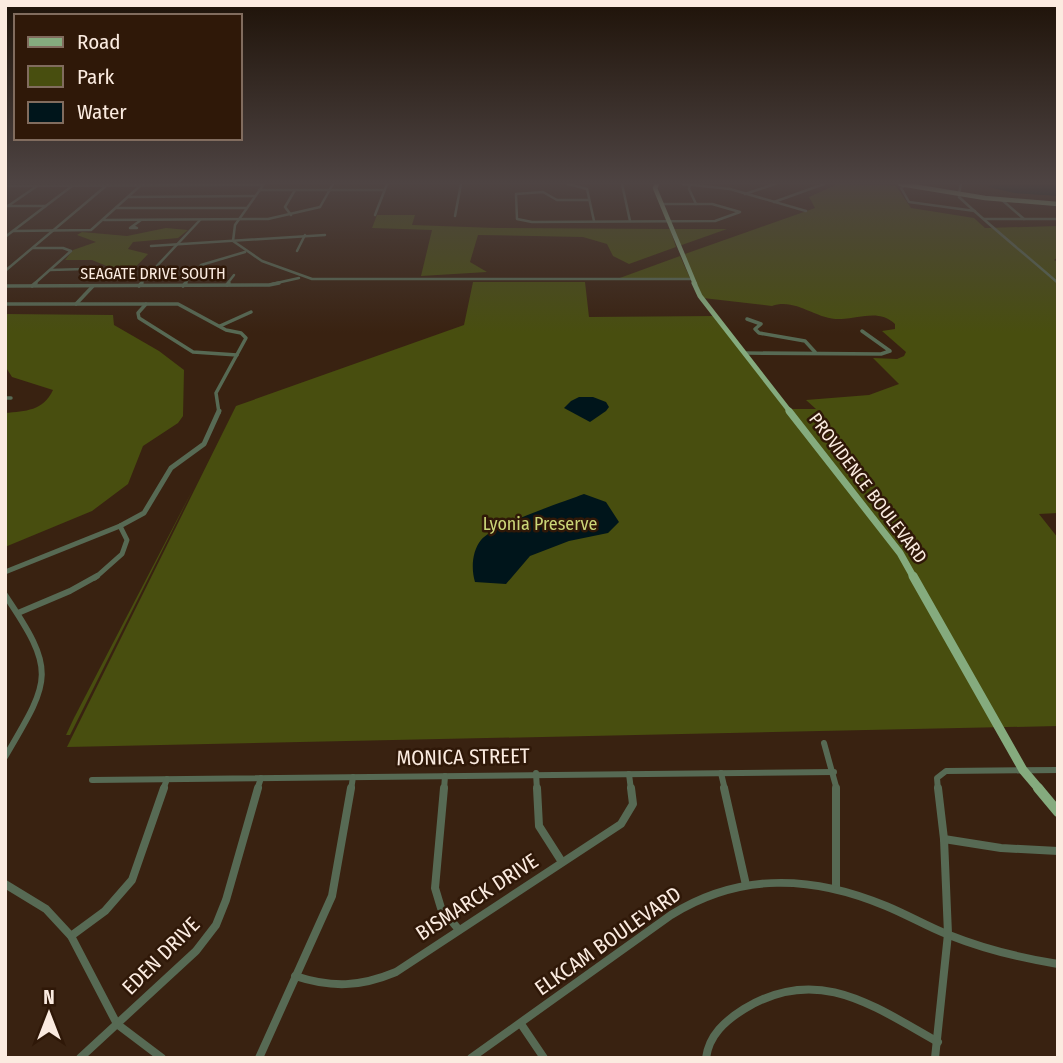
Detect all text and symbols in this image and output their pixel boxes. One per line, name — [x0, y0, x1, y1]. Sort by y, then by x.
legend — [14, 14, 242, 140]
text: Road — [77, 29, 121, 55]
text: Park — [77, 64, 115, 90]
text: Water — [77, 99, 127, 125]
street label: SEAGATE DRIVE SOUTH — [80, 264, 226, 283]
street label: PROVIDENCE BOULEVARD — [804, 408, 932, 568]
park label: Lyonia Preserve — [483, 513, 597, 535]
street label: MONICA STREET — [396, 743, 530, 771]
street label: BISMARCK DRIVE — [411, 848, 543, 946]
street label: ELKCAM BOULEVARD — [530, 881, 686, 1001]
street label: EDEN DRIVE — [117, 912, 205, 1000]
north arrow — [14, 979, 84, 1049]
text: N — [43, 986, 55, 1009]

